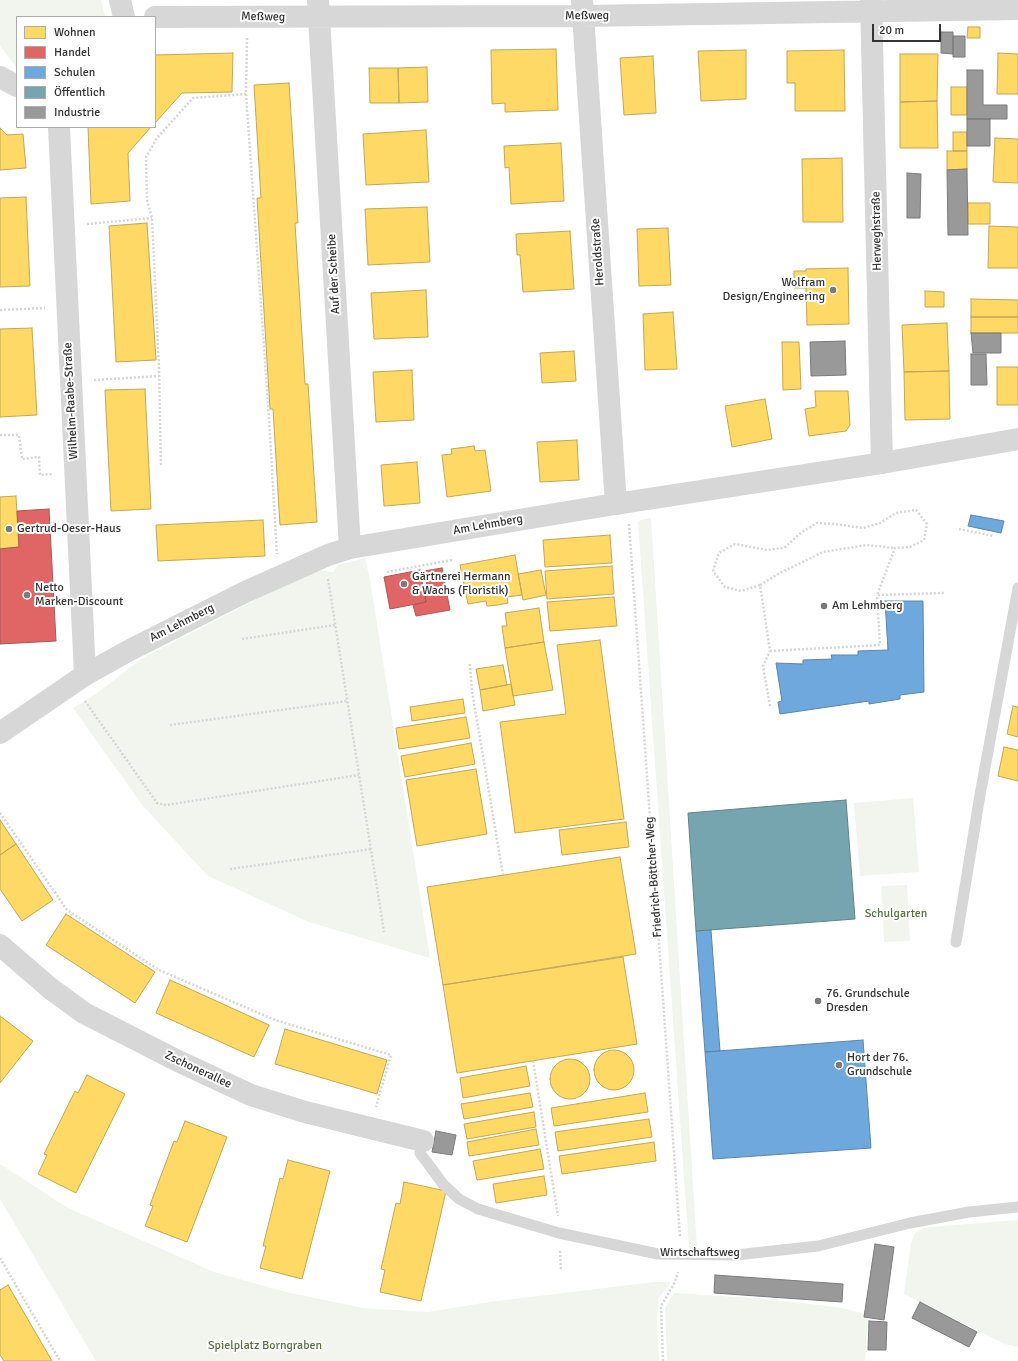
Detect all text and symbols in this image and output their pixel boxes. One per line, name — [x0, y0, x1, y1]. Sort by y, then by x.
street label: Meßweg — [565, 8, 609, 24]
street label: Meßweg — [241, 9, 285, 25]
legend — [16, 16, 156, 128]
scale bar — [874, 16, 943, 42]
text: 20 m — [879, 23, 904, 38]
text: Wohnen — [54, 25, 96, 40]
text: Handel — [54, 45, 91, 60]
text: Schulen — [54, 65, 95, 80]
text: Öffentlich — [54, 85, 105, 100]
text: Industrie — [54, 105, 100, 120]
street label: Herweghstraße — [869, 191, 885, 271]
street label: Heroldstraße — [588, 218, 608, 286]
street label: Auf der Scheibe — [325, 234, 343, 314]
place label: Wolfram Design/Engineering — [723, 276, 825, 304]
marker: Wolfram Design/Engineering — [828, 285, 838, 295]
street label: Wilhelm-Raabe-Straße — [61, 342, 81, 460]
street label: Am Lehmberg — [452, 512, 524, 538]
place label: Gertrud-Oeser-Haus — [17, 522, 121, 536]
marker: Gertrud-Oeser-Haus — [4, 524, 14, 534]
place label: Gärtnerei Hermann & Wachs (Floristik) — [412, 570, 511, 598]
marker: Gärtnerei Hermann & Wachs (Floristik) — [399, 579, 409, 589]
place label: Netto Marken-Discount — [35, 581, 123, 609]
marker: Netto Marken-Discount — [22, 590, 32, 600]
place label: Am Lehmberg — [832, 599, 903, 613]
street label: Am Lehmberg — [147, 601, 217, 645]
marker: Am Lehmberg — [819, 601, 829, 611]
street label: Friedrich-Böttcher-Weg — [643, 816, 665, 938]
park label: Schulgarten — [865, 907, 927, 921]
place label: 76. Grundschule Dresden — [826, 987, 910, 1015]
marker: 76. Grundschule Dresden — [813, 996, 823, 1006]
street label: Zschonerallee — [162, 1048, 234, 1092]
place label: Hort der 76. Grundschule — [847, 1051, 912, 1079]
marker: Hort der 76. Grundschule — [834, 1060, 844, 1070]
street label: Wirtschaftsweg — [660, 1246, 740, 1260]
park label: Spielplatz Borngraben — [208, 1339, 322, 1353]

